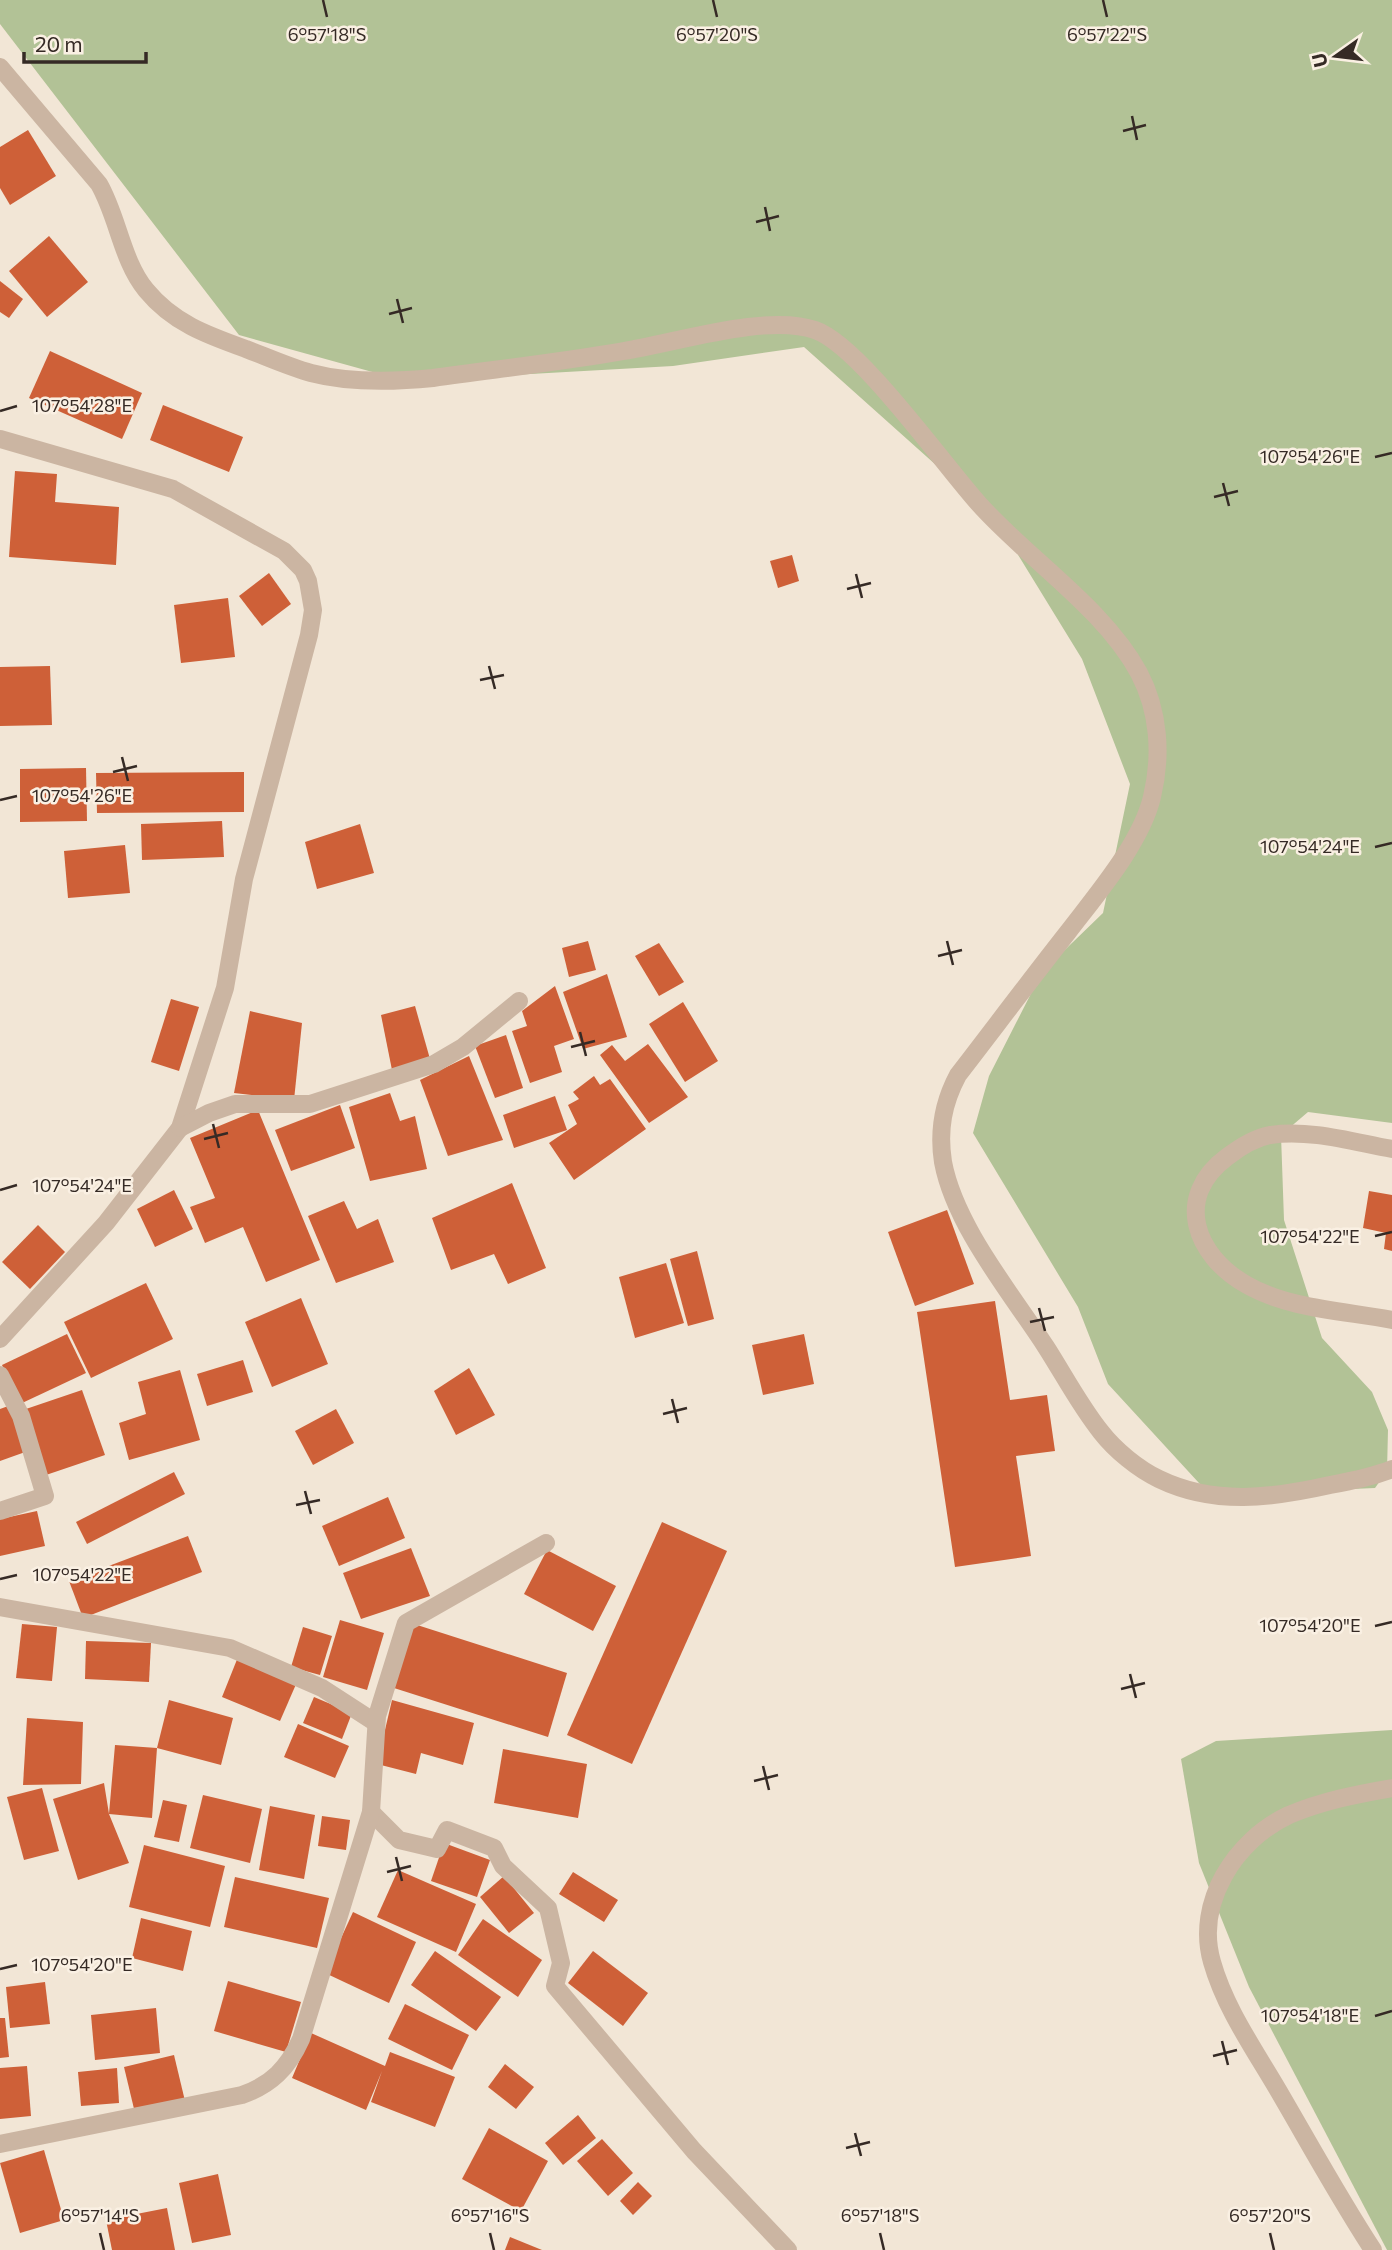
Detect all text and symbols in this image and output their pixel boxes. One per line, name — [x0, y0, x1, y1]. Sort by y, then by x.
scale bar — [24, 21, 147, 65]
north arrow — [1301, 21, 1371, 91]
text: 6°57'18"S — [288, 23, 366, 45]
text: 6°57'20"S — [676, 23, 758, 45]
text: 6°57'22"S — [1067, 23, 1147, 45]
text: 20 m — [35, 31, 83, 56]
text: U — [1306, 51, 1332, 70]
text: 107°54'28"E — [32, 394, 132, 416]
text: 107°54'26"E — [1260, 445, 1360, 467]
text: 107°54'26"E — [32, 784, 132, 806]
text: 107°54'24"E — [1260, 835, 1360, 857]
text: 107°54'24"E — [32, 1174, 132, 1196]
text: 107°54'22"E — [1260, 1225, 1360, 1247]
text: 107°54'22"E — [32, 1563, 132, 1585]
text: 107°54'20"E — [1259, 1614, 1361, 1636]
text: 107°54'20"E — [31, 1953, 133, 1975]
text: 107°54'18"E — [1261, 2004, 1359, 2026]
text: 6°57'14"S — [61, 2204, 139, 2226]
text: 6°57'16"S — [451, 2204, 529, 2226]
text: 6°57'18"S — [841, 2204, 919, 2226]
text: 6°57'20"S — [1229, 2204, 1311, 2226]

